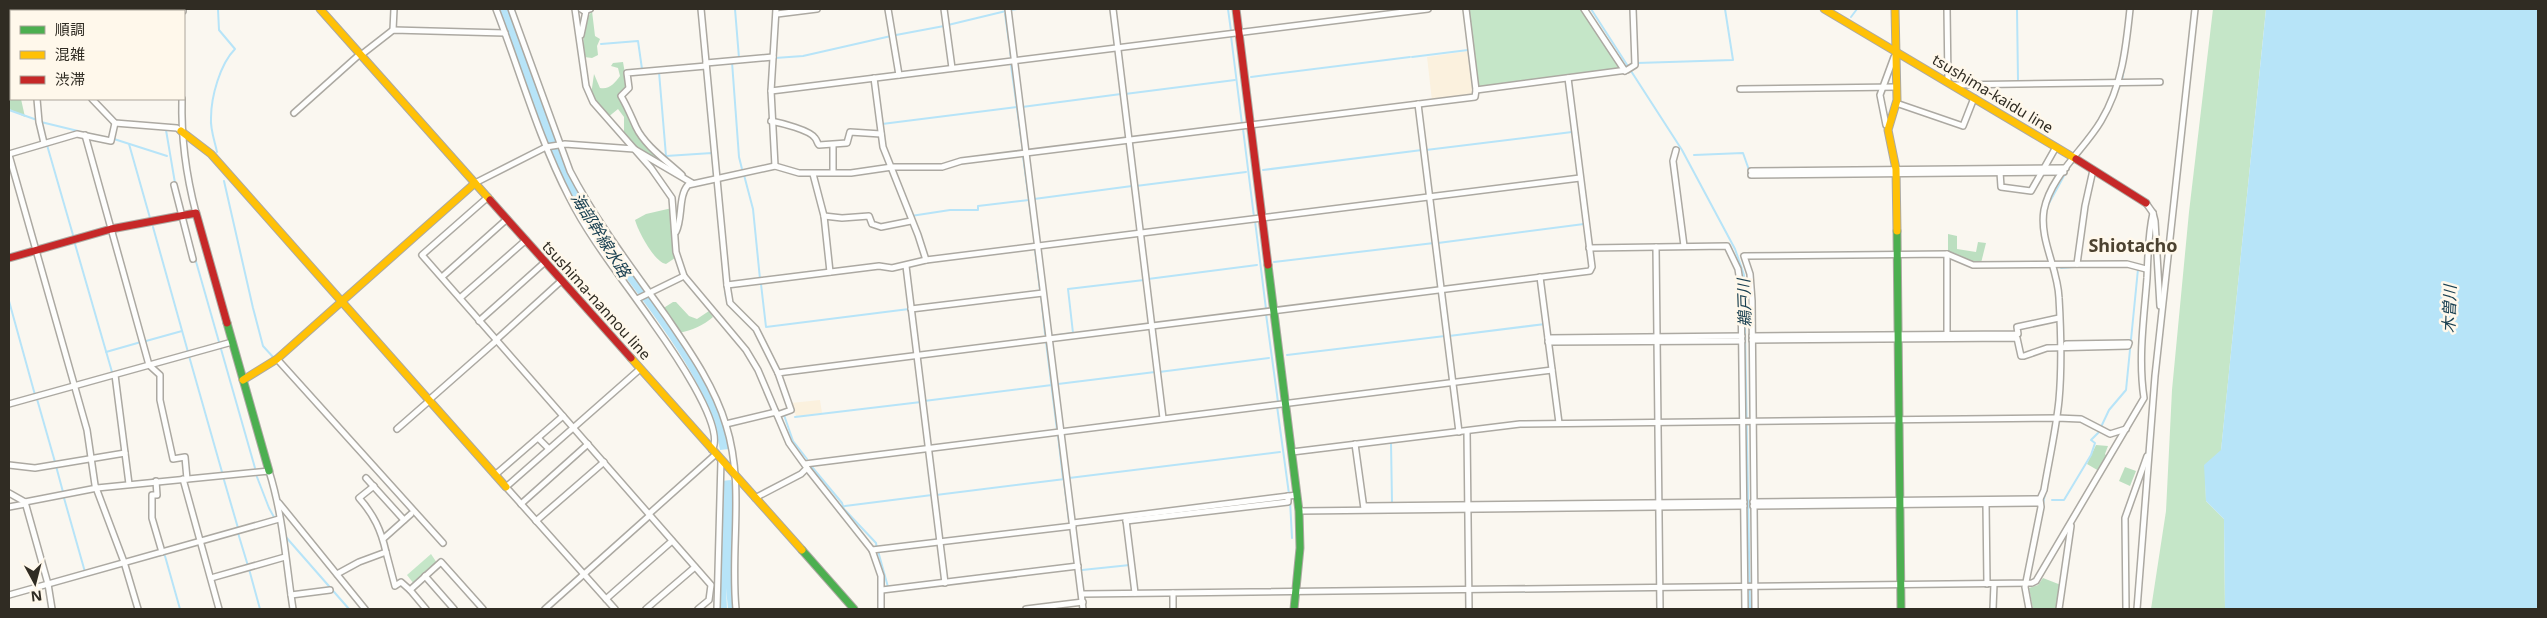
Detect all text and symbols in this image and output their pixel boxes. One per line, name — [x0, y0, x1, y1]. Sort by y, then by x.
legend — [10, 10, 185, 100]
text: 順調 — [55, 19, 85, 39]
text: 混雑 — [55, 44, 85, 64]
street label: tsushima-kaidu line — [1929, 49, 2057, 137]
text: 渋滞 — [55, 69, 85, 89]
water label: 海部幹線水路 — [566, 188, 637, 283]
district label: Shiotacho — [2088, 233, 2178, 257]
street label: tsushima-nannou line — [538, 236, 656, 364]
water label: 鵜戸川 — [1732, 277, 1756, 327]
water label: 木曽川 — [2437, 283, 2461, 333]
north arrow — [10, 558, 60, 608]
text: N — [30, 586, 43, 607]

